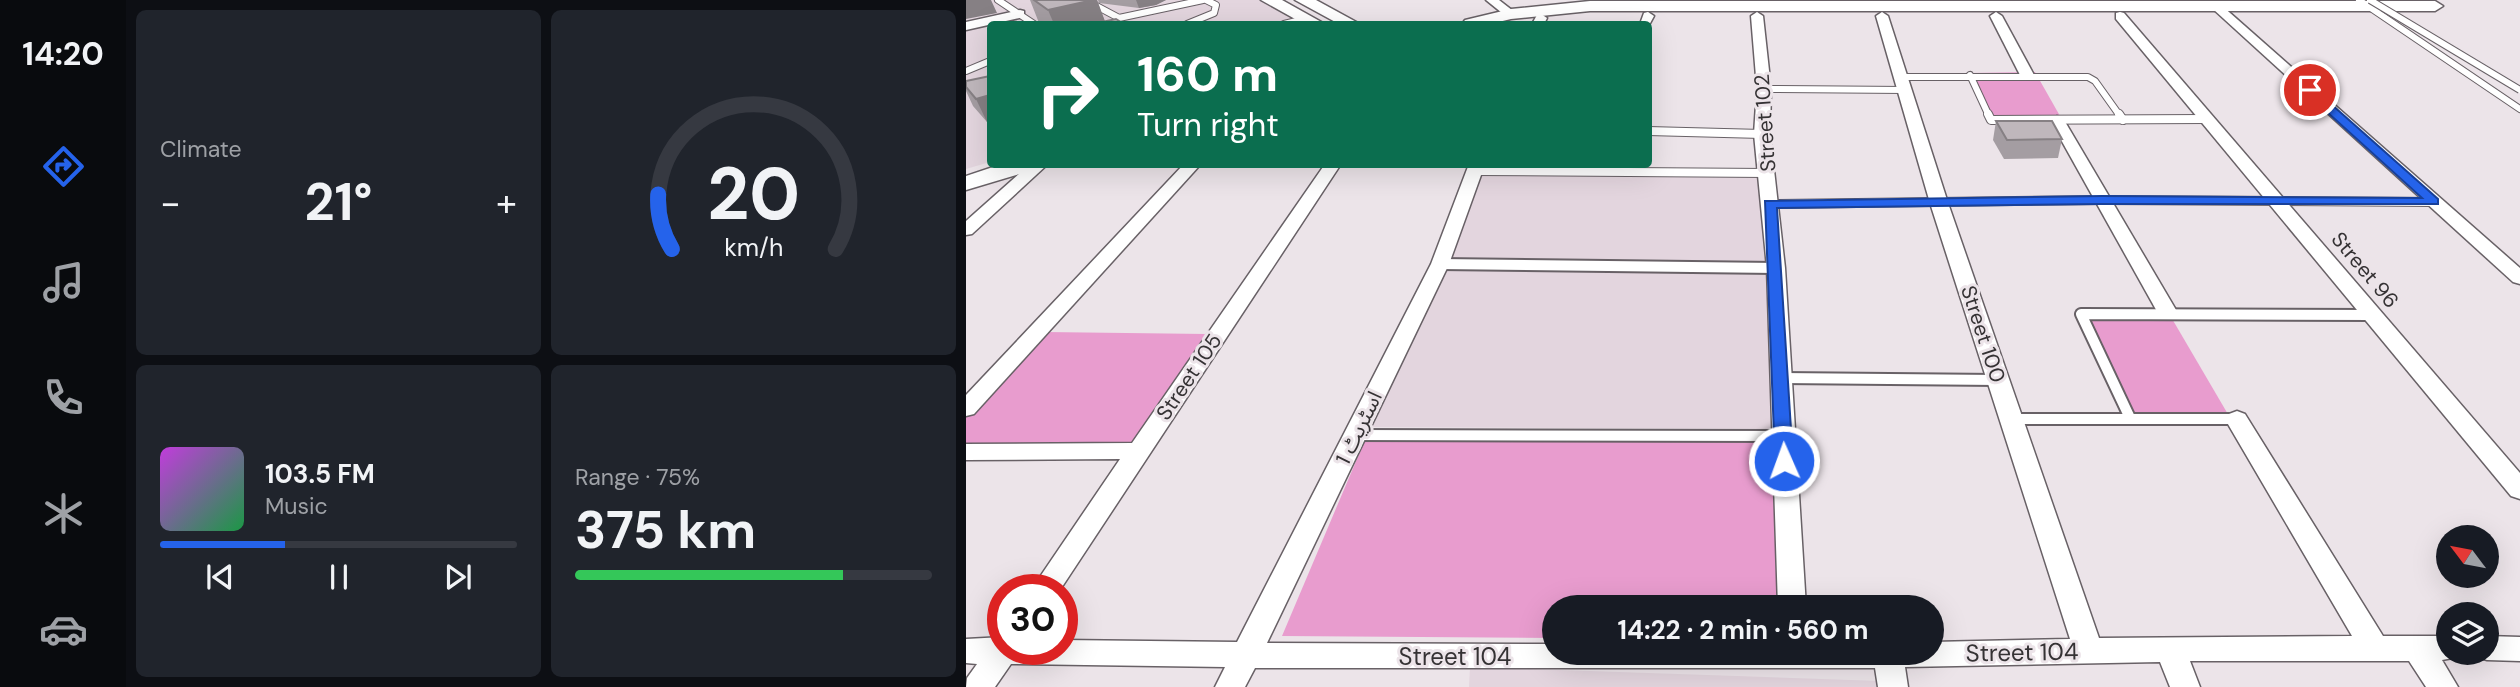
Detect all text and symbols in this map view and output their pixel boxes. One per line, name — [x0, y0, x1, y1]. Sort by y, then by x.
text: 14:20 — [22, 33, 104, 75]
text: 160 m — [1137, 42, 1278, 106]
icon: right — [1022, 49, 1113, 140]
pin — [2280, 60, 2340, 120]
icon: arrive — [2291, 71, 2329, 109]
street label: Street 102 — [1748, 73, 1782, 173]
text: Turn right — [1137, 104, 1279, 146]
text: Climate — [160, 134, 242, 164]
icon: directions — [39, 142, 88, 191]
text: 20 — [707, 147, 800, 242]
text: 21° — [305, 168, 372, 236]
text: − — [160, 178, 181, 228]
text: + — [496, 178, 517, 228]
street label: Street 96 — [2325, 226, 2405, 314]
text: km/h — [724, 230, 783, 263]
icon: music — [39, 258, 88, 307]
street label: Street 100 — [1954, 282, 2012, 386]
street label: Street 105 — [1150, 328, 1228, 426]
icon: phone — [39, 373, 88, 422]
street label: اسٹریٹ 1 — [1329, 387, 1389, 469]
position arrow — [1747, 424, 1821, 498]
text: 103.5 FM — [265, 457, 375, 491]
text: Range · 75% — [575, 462, 700, 492]
icon: climate — [39, 489, 88, 538]
text: Music — [265, 491, 328, 521]
text: 375 km — [575, 496, 756, 564]
north arrow — [2436, 525, 2499, 588]
map controls — [2436, 525, 2499, 665]
icon: previous — [201, 558, 239, 596]
icon: pause — [320, 558, 358, 596]
icon: next — [439, 558, 477, 596]
speed limit sign: 30 — [987, 574, 1078, 665]
button: layers — [2436, 602, 2499, 665]
icon: car — [39, 605, 88, 654]
text: 14:22 · 2 min · 560 m — [1618, 613, 1868, 647]
street label: Street 104 — [1965, 636, 2079, 668]
street label: Street 104 — [1399, 641, 1511, 672]

